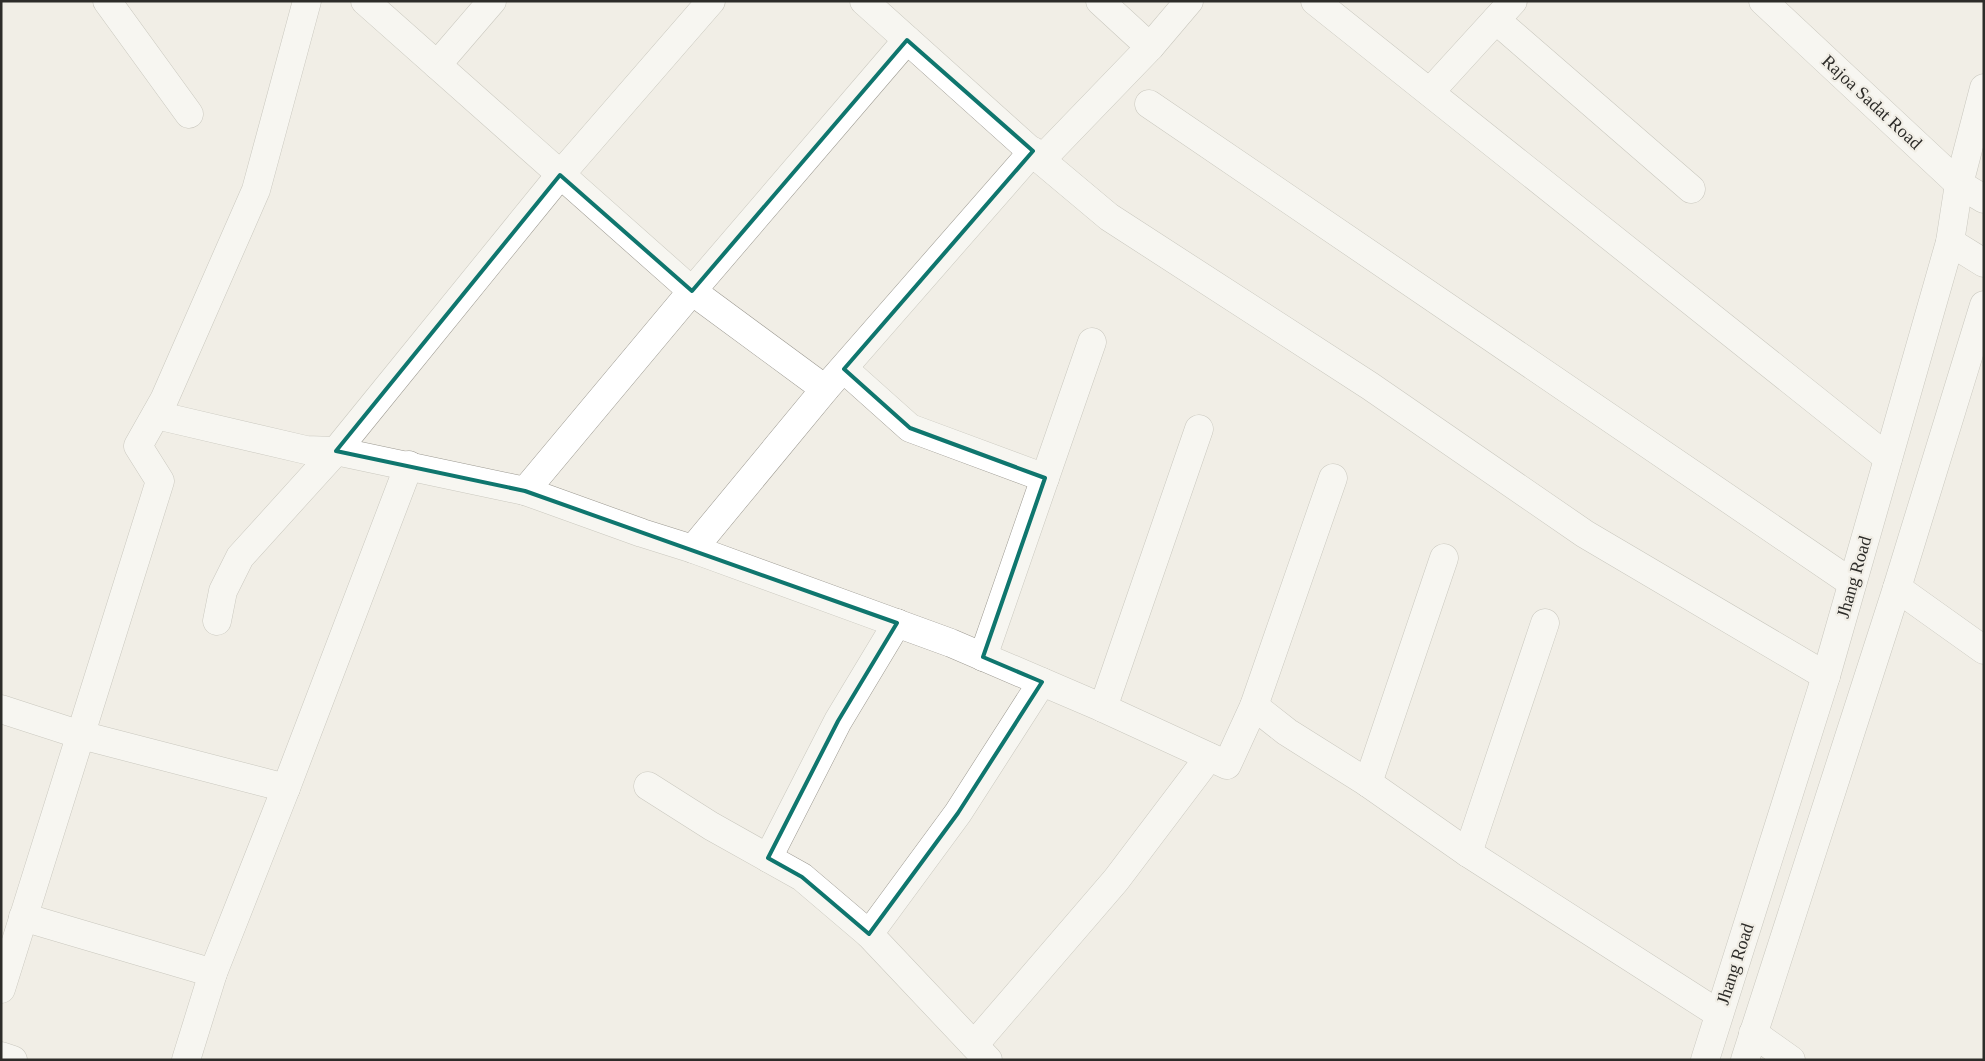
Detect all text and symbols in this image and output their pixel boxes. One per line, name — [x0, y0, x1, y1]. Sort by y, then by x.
street label: Rajoa Sadat Road — [1818, 51, 1926, 153]
street label: Jhang Road — [1833, 534, 1875, 620]
street label: Jhang Road — [1712, 921, 1758, 1007]

